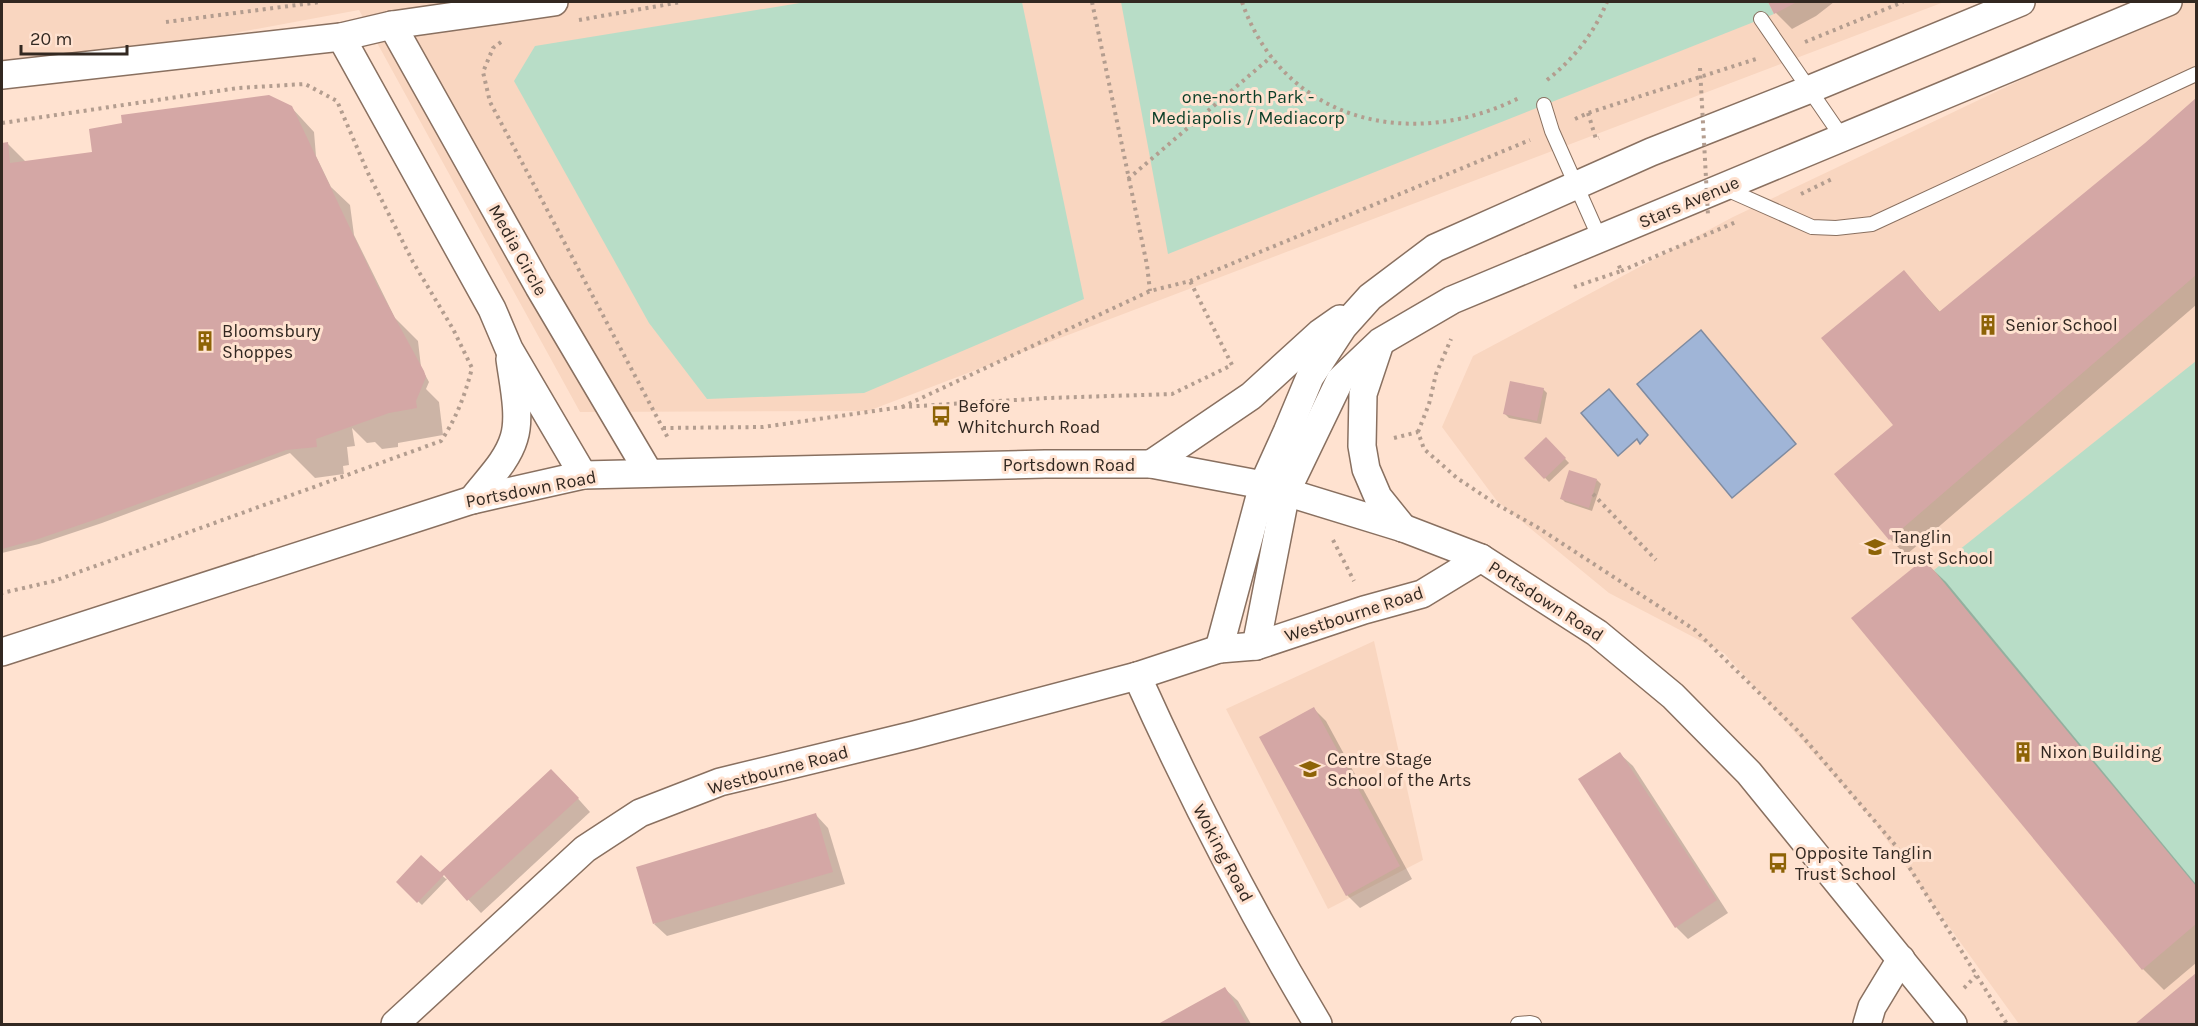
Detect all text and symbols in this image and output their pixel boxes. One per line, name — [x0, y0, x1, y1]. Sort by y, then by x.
scale bar — [21, 18, 128, 56]
text: 20 m — [30, 28, 72, 50]
park label: one-north Park - Mediapolis / Mediacorp — [1151, 86, 1345, 129]
street label: Stars Avenue — [1635, 171, 1743, 233]
street label: Media Circle — [484, 200, 552, 300]
building icon: Senior School — [1976, 313, 2000, 337]
place label: Senior School — [2005, 314, 2118, 336]
place label: Bloomsbury Shoppes — [222, 320, 321, 363]
building icon: Bloomsbury Shoppes — [193, 329, 217, 353]
place label: Before Whitchurch Road — [958, 395, 1101, 438]
bus stop icon: Before Whitchurch Road — [929, 404, 953, 428]
street label: Portsdown Road — [1003, 454, 1135, 476]
street label: Portsdown Road — [464, 466, 598, 512]
place label: Tanglin Trust School — [1892, 526, 1993, 569]
school or university icon: Tanglin Trust School — [1863, 535, 1887, 559]
street label: Portsdown Road — [1484, 556, 1608, 646]
street label: Westbourne Road — [1282, 581, 1426, 647]
building icon: Nixon Building — [2011, 740, 2035, 764]
street label: Westbourne Road — [705, 741, 851, 799]
place label: Nixon Building — [2040, 741, 2161, 763]
place label: Centre Stage School of the Arts — [1327, 748, 1472, 791]
school or university icon: Centre Stage School of the Arts — [1298, 757, 1322, 781]
street label: Woking Road — [1188, 800, 1258, 906]
place label: Opposite Tanglin Trust School — [1795, 842, 1932, 885]
bus stop icon: Opposite Tanglin Trust School — [1766, 851, 1790, 875]

